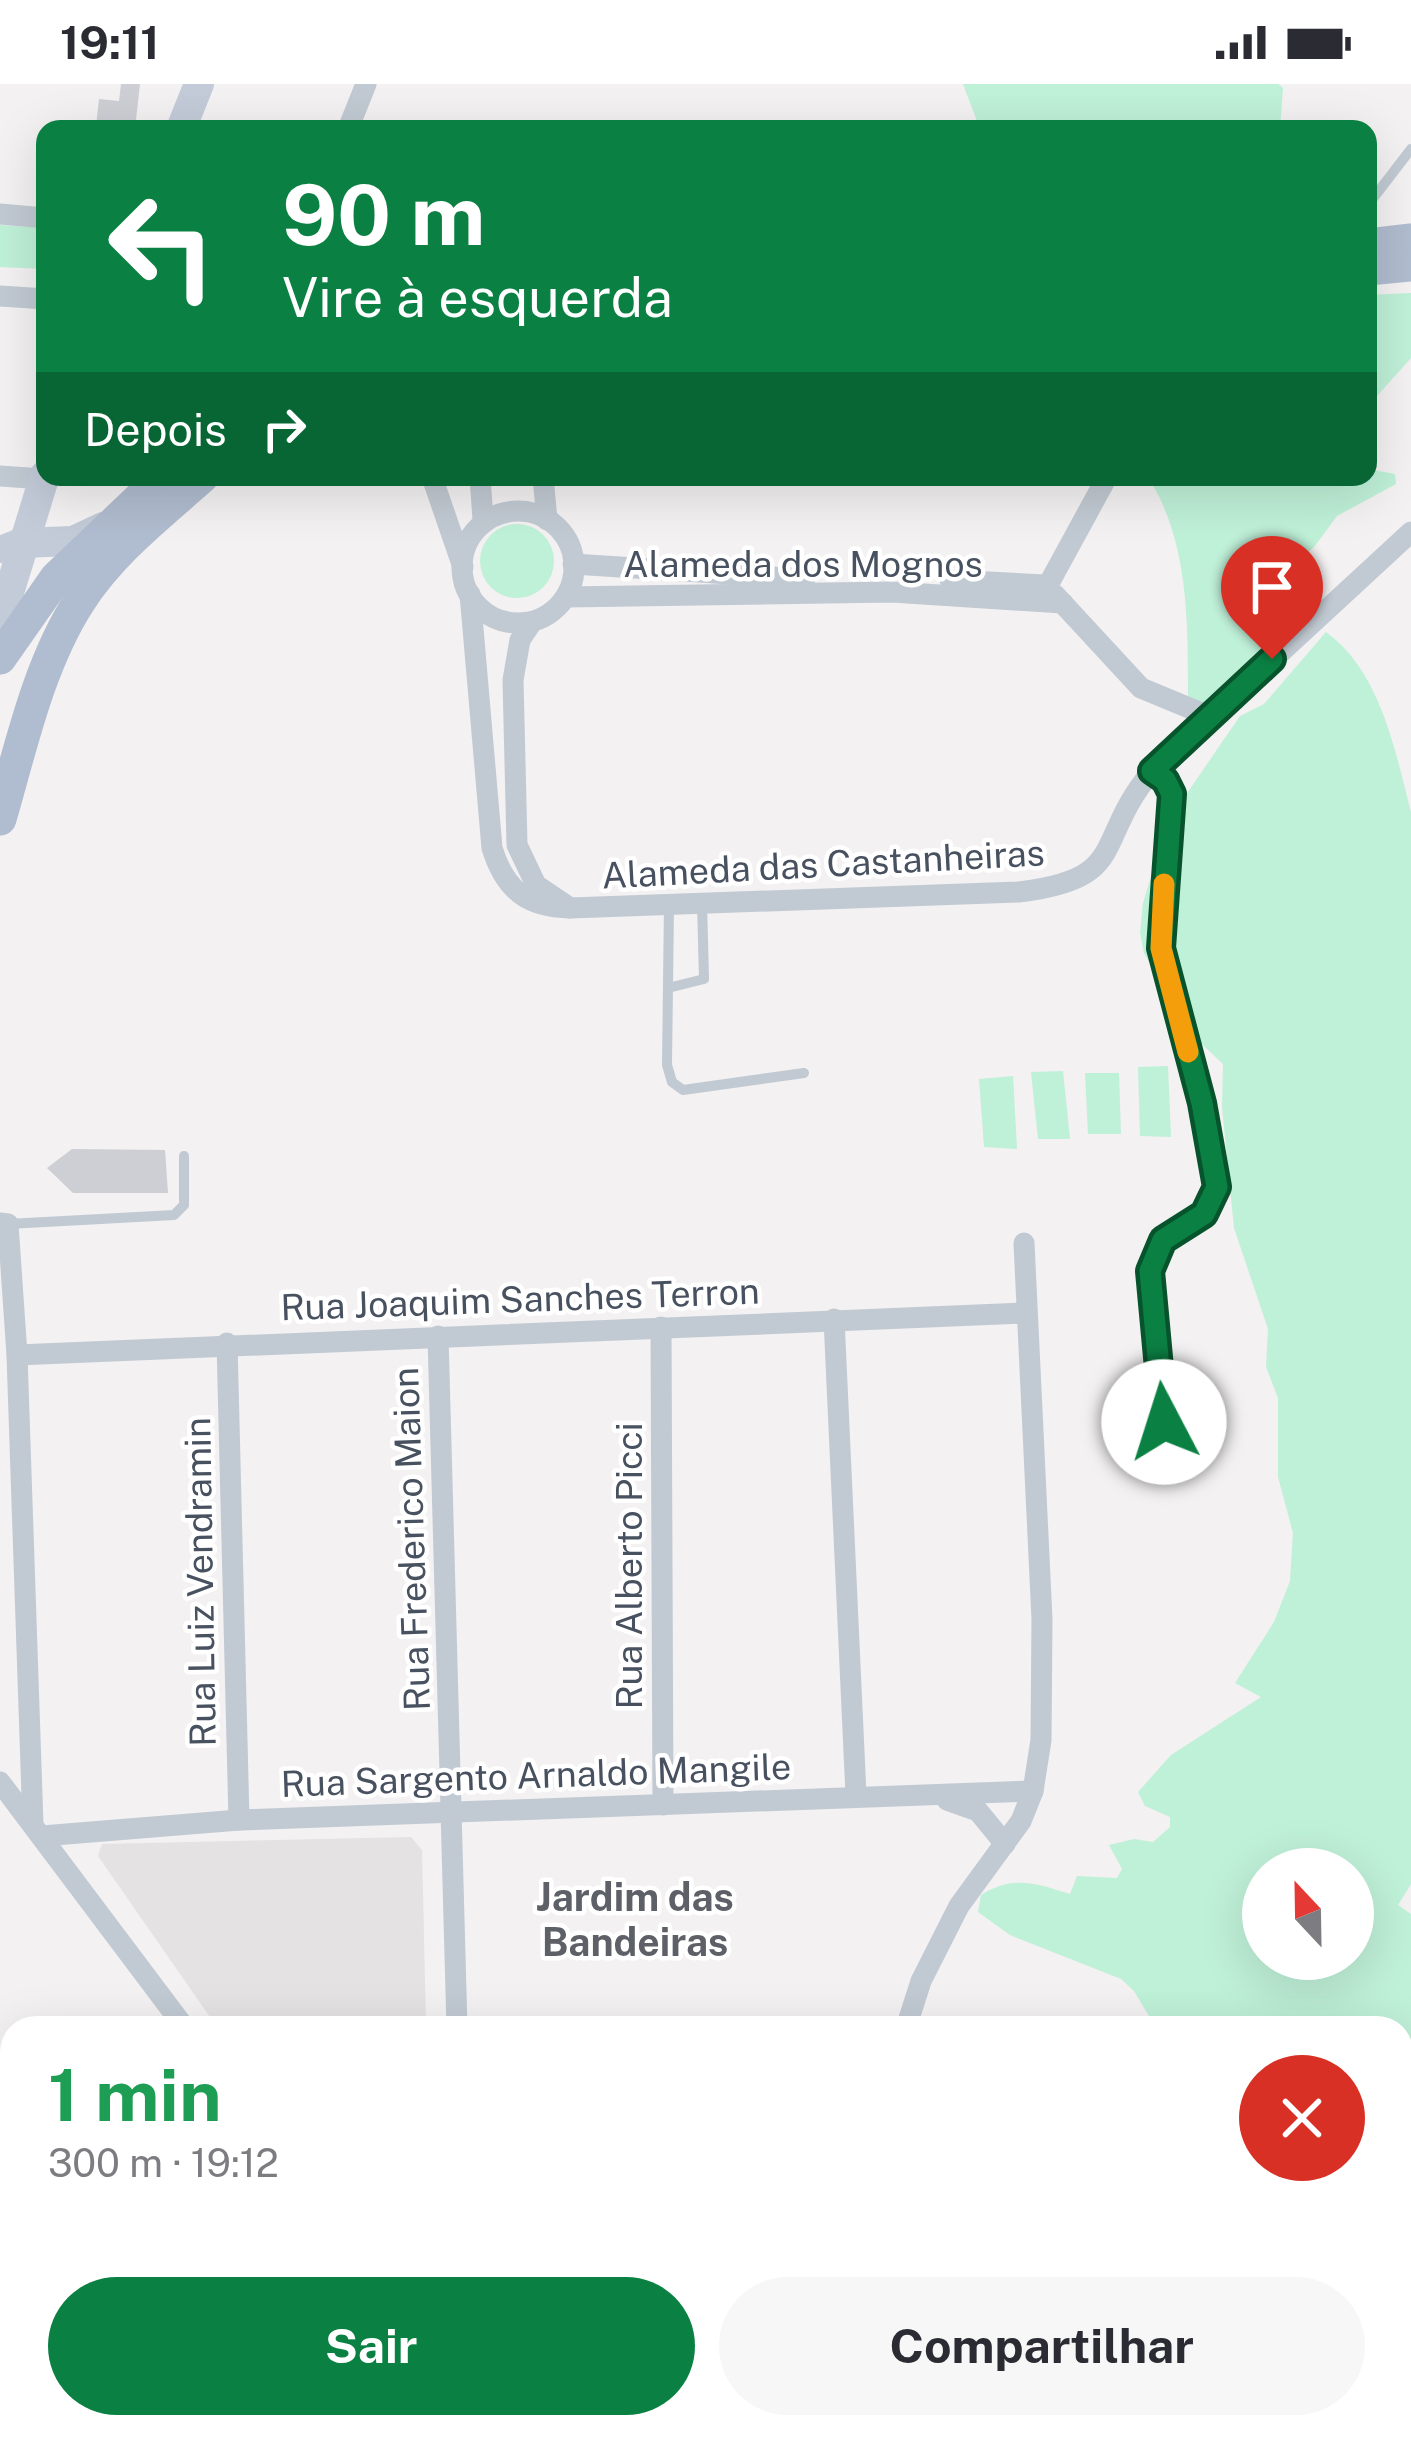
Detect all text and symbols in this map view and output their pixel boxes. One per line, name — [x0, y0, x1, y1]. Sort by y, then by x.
text: 19:11 — [60, 16, 160, 69]
text: 90 m — [282, 165, 485, 264]
icon: left — [84, 168, 240, 324]
text: Vire à esquerda — [282, 266, 673, 329]
icon: right — [251, 396, 317, 462]
text: Depois — [84, 403, 227, 456]
pin — [1221, 536, 1323, 659]
street label: Alameda dos Mognos — [623, 543, 983, 585]
icon: arrive — [1239, 554, 1305, 620]
street label: Alameda das Castanheiras — [600, 831, 1046, 897]
street label: Rua Joaquim Sanches Terron — [280, 1270, 760, 1328]
position arrow — [1101, 1359, 1227, 1485]
street label: Rua Frederico Maion — [384, 1366, 438, 1712]
street label: Rua Luiz Vendramin — [176, 1417, 224, 1747]
street label: Rua Alberto Picci — [608, 1422, 650, 1710]
street label: Rua Sargento Arnaldo Mangile — [280, 1745, 792, 1805]
north arrow — [1242, 1848, 1374, 1980]
map controls — [1242, 1848, 1374, 1980]
district label: Jardim das Bandeiras — [536, 1874, 734, 1965]
text: 1 min — [48, 2053, 222, 2137]
button: close — [1239, 2055, 1365, 2181]
text: 300 m · 19:12 — [48, 2140, 279, 2186]
button: Sair — [48, 2277, 695, 2415]
button: Compartilhar — [719, 2277, 1365, 2415]

